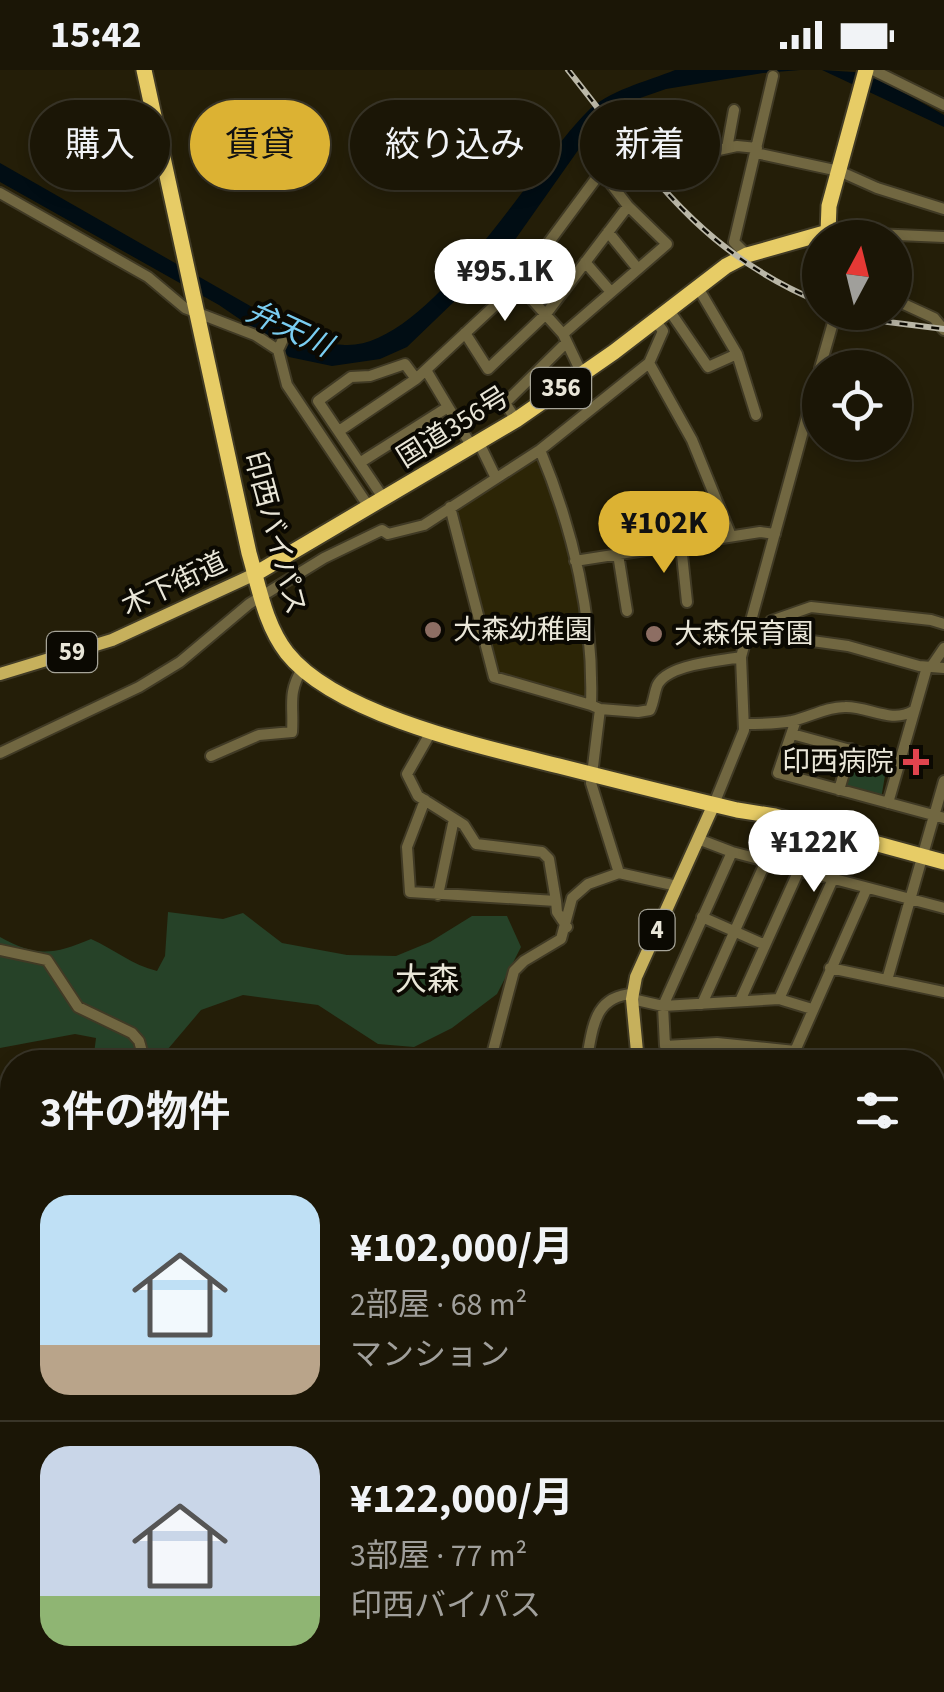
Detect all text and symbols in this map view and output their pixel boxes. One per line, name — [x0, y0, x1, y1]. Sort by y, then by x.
text: 15:42 — [50, 8, 142, 62]
chip: 購入 — [30, 100, 170, 190]
chip: 賃貸 — [190, 100, 330, 190]
chip: 絞り込み — [350, 100, 560, 190]
chip: 新着 — [580, 100, 720, 190]
north arrow — [802, 220, 912, 330]
map controls — [802, 220, 912, 460]
pin: ¥95.1K — [424, 239, 586, 324]
text: ¥95.1K — [457, 248, 553, 294]
water label: 弁天川 — [239, 290, 342, 369]
button: locate — [802, 350, 912, 460]
road number: 356 — [531, 368, 591, 408]
street label: 国道356号 — [389, 377, 517, 477]
street label: 印西バイパス — [234, 447, 316, 619]
pin: ¥102K — [594, 491, 734, 576]
text: ¥102K — [620, 500, 708, 546]
street label: 木下街道 — [115, 542, 233, 626]
place label: 大森幼稚園 — [453, 610, 593, 650]
place label: 大森保育園 — [674, 614, 814, 654]
marker: 大森幼稚園 — [422, 619, 444, 641]
marker: 大森保育園 — [643, 623, 665, 645]
road number: 59 — [47, 632, 97, 672]
place label: 印西病院 — [782, 742, 894, 782]
marker: 印西病院 — [903, 749, 929, 775]
pin: ¥122K — [744, 810, 884, 895]
text: ¥122K — [770, 819, 858, 865]
road number: 4 — [640, 910, 674, 950]
district label: 大森 — [395, 957, 459, 1003]
text: 3件の物件 — [40, 1083, 230, 1143]
icon: filters — [850, 1083, 905, 1138]
text: ¥102,000/月 — [350, 1218, 574, 1278]
icon: home — [120, 1235, 240, 1355]
text: 2部屋 · 68 m² — [350, 1282, 527, 1328]
text: マンション — [350, 1332, 510, 1378]
text: ¥122,000/月 — [350, 1469, 574, 1529]
icon: home — [120, 1486, 240, 1606]
text: 3部屋 · 77 m² — [350, 1533, 527, 1579]
text: 印西バイパス — [350, 1583, 541, 1629]

